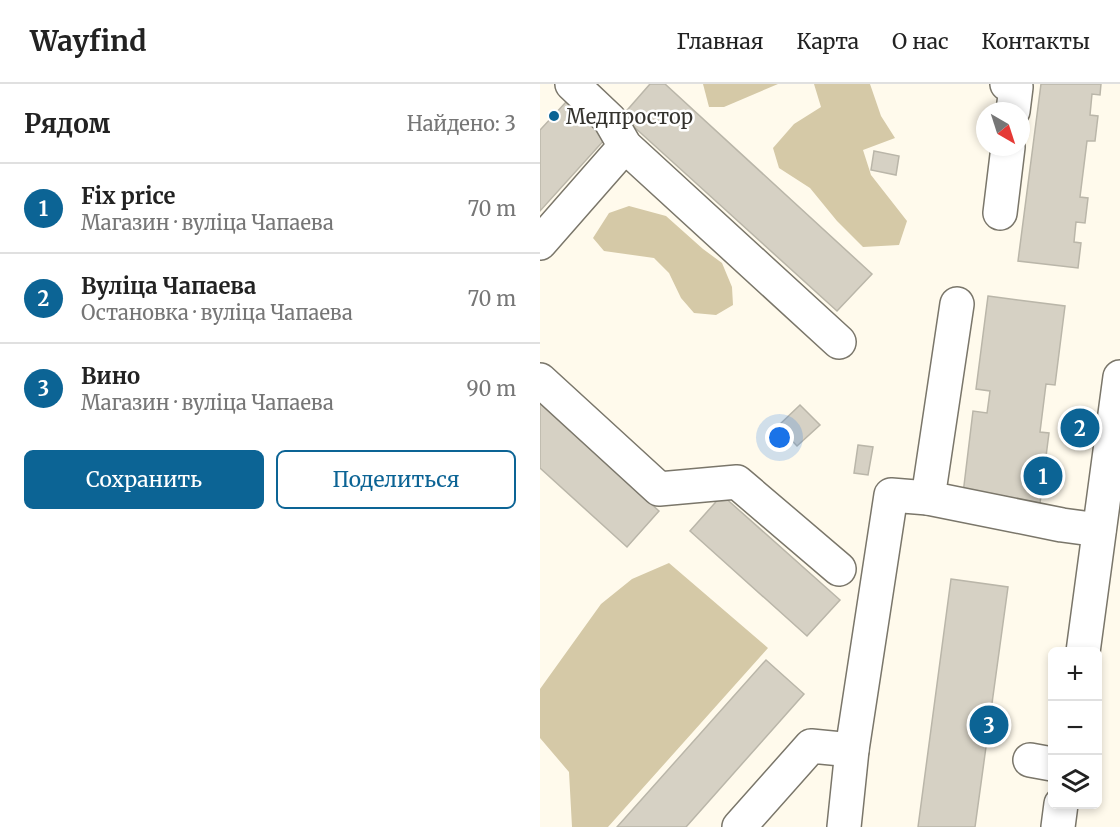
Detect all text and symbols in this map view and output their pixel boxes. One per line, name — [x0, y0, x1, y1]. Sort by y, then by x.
text: Wayfind — [30, 23, 146, 59]
text: Главная — [677, 28, 764, 55]
text: Карта — [797, 28, 859, 55]
text: О нас — [892, 28, 949, 55]
text: Контакты — [982, 28, 1090, 55]
north arrow — [976, 102, 1030, 156]
place label: Медпростор — [566, 104, 693, 129]
text: Рядом — [24, 107, 110, 140]
marker: Медпростор — [547, 109, 561, 123]
text: Найдено: 3 — [407, 111, 516, 136]
text: Fix price — [81, 182, 175, 210]
text: 1 — [39, 196, 48, 221]
text: 70 m — [468, 196, 516, 221]
text: Магазин · вуліца Чапаева — [81, 210, 334, 235]
text: Вуліца Чапаева — [81, 272, 256, 300]
text: 2 — [38, 286, 49, 311]
text: 70 m — [468, 286, 516, 311]
text: Остановка · вуліца Чапаева — [81, 300, 353, 325]
text: Вино — [81, 362, 140, 390]
text: 3 — [38, 376, 49, 401]
text: 90 m — [466, 376, 516, 401]
text: Магазин · вуліца Чапаева — [81, 390, 334, 415]
pin: 2 — [1060, 406, 1100, 450]
your location — [765, 423, 794, 452]
button: Сохранить — [24, 450, 264, 509]
button: Поделиться — [276, 450, 516, 509]
pin: 1 — [1024, 454, 1062, 498]
map controls — [1048, 647, 1102, 809]
button: + — [1048, 647, 1102, 701]
button: − — [1048, 701, 1102, 755]
pin: 3 — [970, 702, 1008, 748]
button: layers — [1048, 755, 1102, 809]

